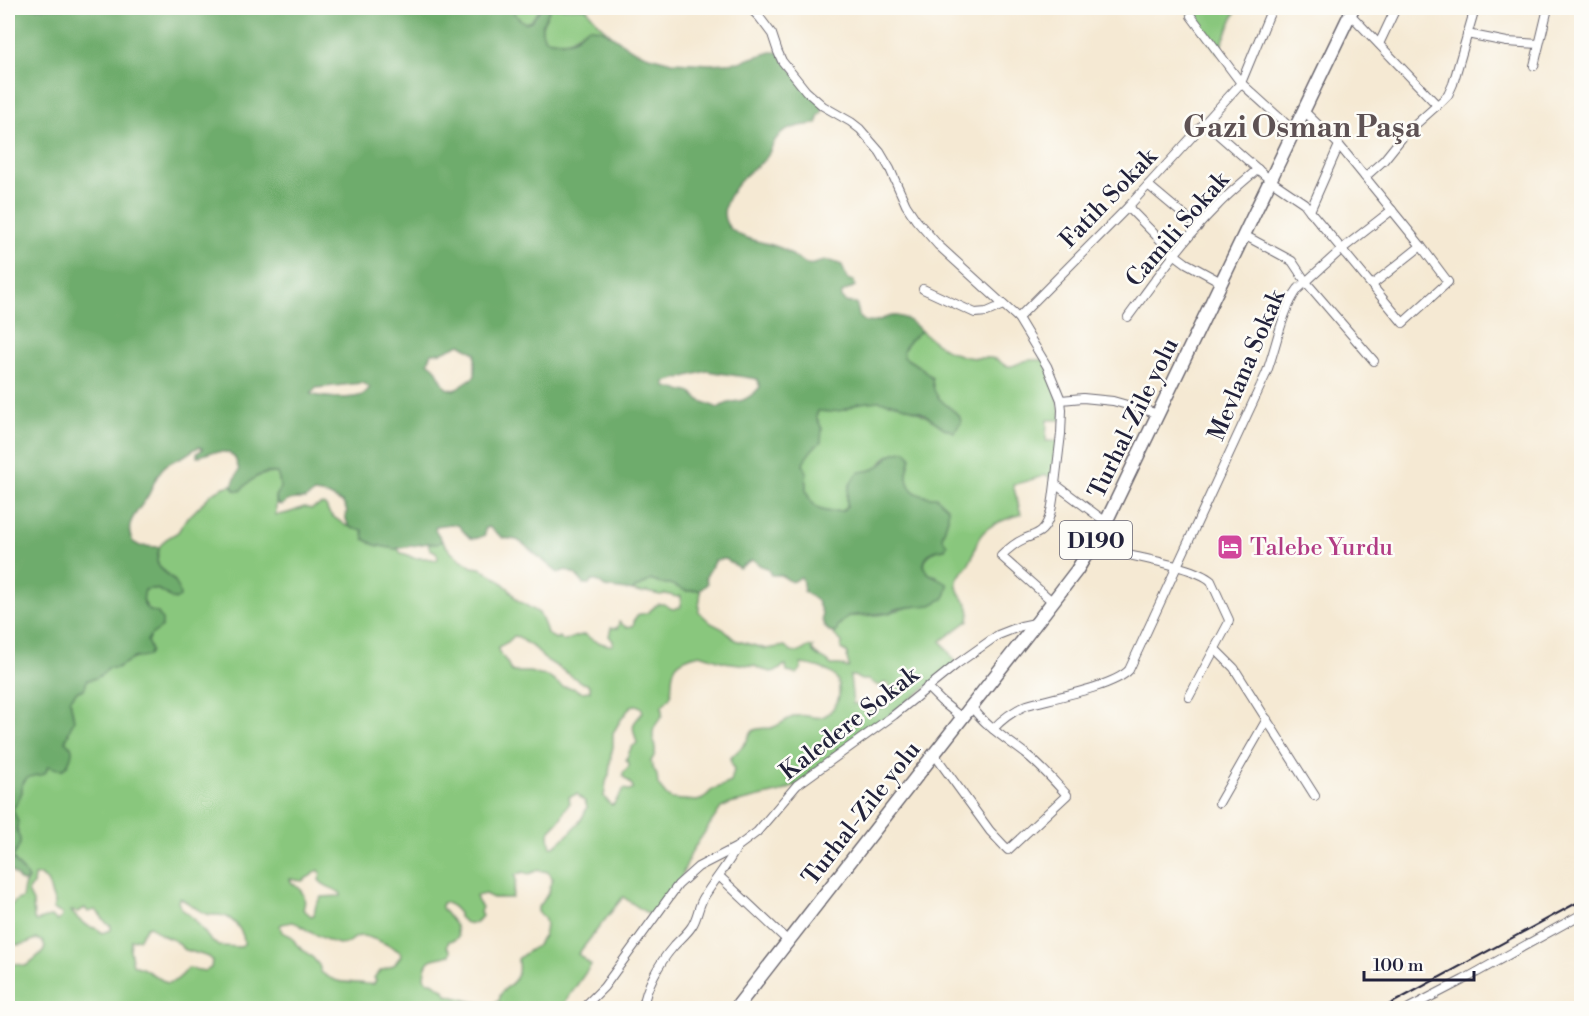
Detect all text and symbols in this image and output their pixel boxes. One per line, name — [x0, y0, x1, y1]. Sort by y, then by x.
district label: Gazi Osman Paşa — [1183, 109, 1422, 147]
street label: Fatih Sokak — [1054, 141, 1165, 255]
street label: Camili Sokak — [1120, 165, 1237, 293]
street label: Mevlana Sokak — [1202, 284, 1293, 445]
street label: Turhal-Zile yolu — [1082, 333, 1186, 503]
road number: D190 — [1060, 521, 1132, 559]
hotel icon: Talebe Yurdu — [1215, 532, 1245, 562]
place label: Talebe Yurdu — [1250, 533, 1393, 563]
street label: Kaledere Sokak — [774, 659, 926, 787]
street label: Turhal-Zile yolu — [796, 735, 928, 892]
scale bar — [1364, 944, 1474, 982]
text: 100 m — [1373, 954, 1424, 977]

